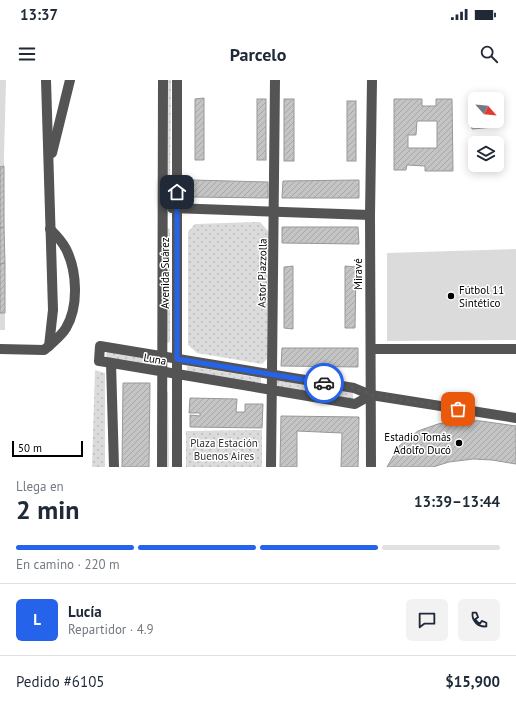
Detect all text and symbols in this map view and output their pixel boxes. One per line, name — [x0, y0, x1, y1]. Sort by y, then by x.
text: 13:37 — [20, 5, 58, 24]
icon: menu — [16, 43, 38, 65]
text: Parcelo — [230, 43, 286, 66]
icon: search — [478, 43, 500, 65]
north arrow — [468, 92, 504, 128]
map controls — [468, 92, 504, 172]
button: layers — [468, 136, 504, 172]
pin — [160, 175, 194, 209]
icon: home — [166, 181, 188, 203]
street label: Avenida Suárez — [158, 237, 172, 309]
street label: Astor Piazzolla — [254, 238, 270, 308]
street label: Miravé — [351, 258, 365, 290]
place label: Fútbol 11 Sintético — [459, 283, 504, 310]
marker: Fútbol 11 Sintético — [446, 291, 456, 301]
street label: Luna — [143, 350, 167, 368]
courier — [304, 363, 344, 403]
icon: car — [313, 372, 335, 394]
pin — [441, 392, 475, 426]
icon: bag — [447, 398, 469, 420]
place label: Estadio Tomás Adolfo Ducó — [384, 430, 451, 457]
park label: Plaza Estación Buenos Aires — [190, 436, 258, 463]
marker: Estadio Tomás Adolfo Ducó — [454, 438, 464, 448]
scale bar — [12, 439, 83, 458]
text: 50 m — [18, 441, 42, 455]
text: Llega en — [16, 478, 64, 495]
text: 13:39–13:44 — [414, 492, 500, 511]
text: 2 min — [16, 493, 79, 526]
text: En camino · 220 m — [16, 556, 120, 573]
button: chat — [406, 599, 448, 641]
button: phone — [458, 599, 500, 641]
text: Lucía — [68, 602, 102, 621]
text: L — [33, 610, 41, 629]
text: Repartidor · 4.9 — [68, 621, 154, 638]
text: Pedido #6105 — [16, 672, 105, 691]
text: $15,900 — [445, 672, 500, 691]

